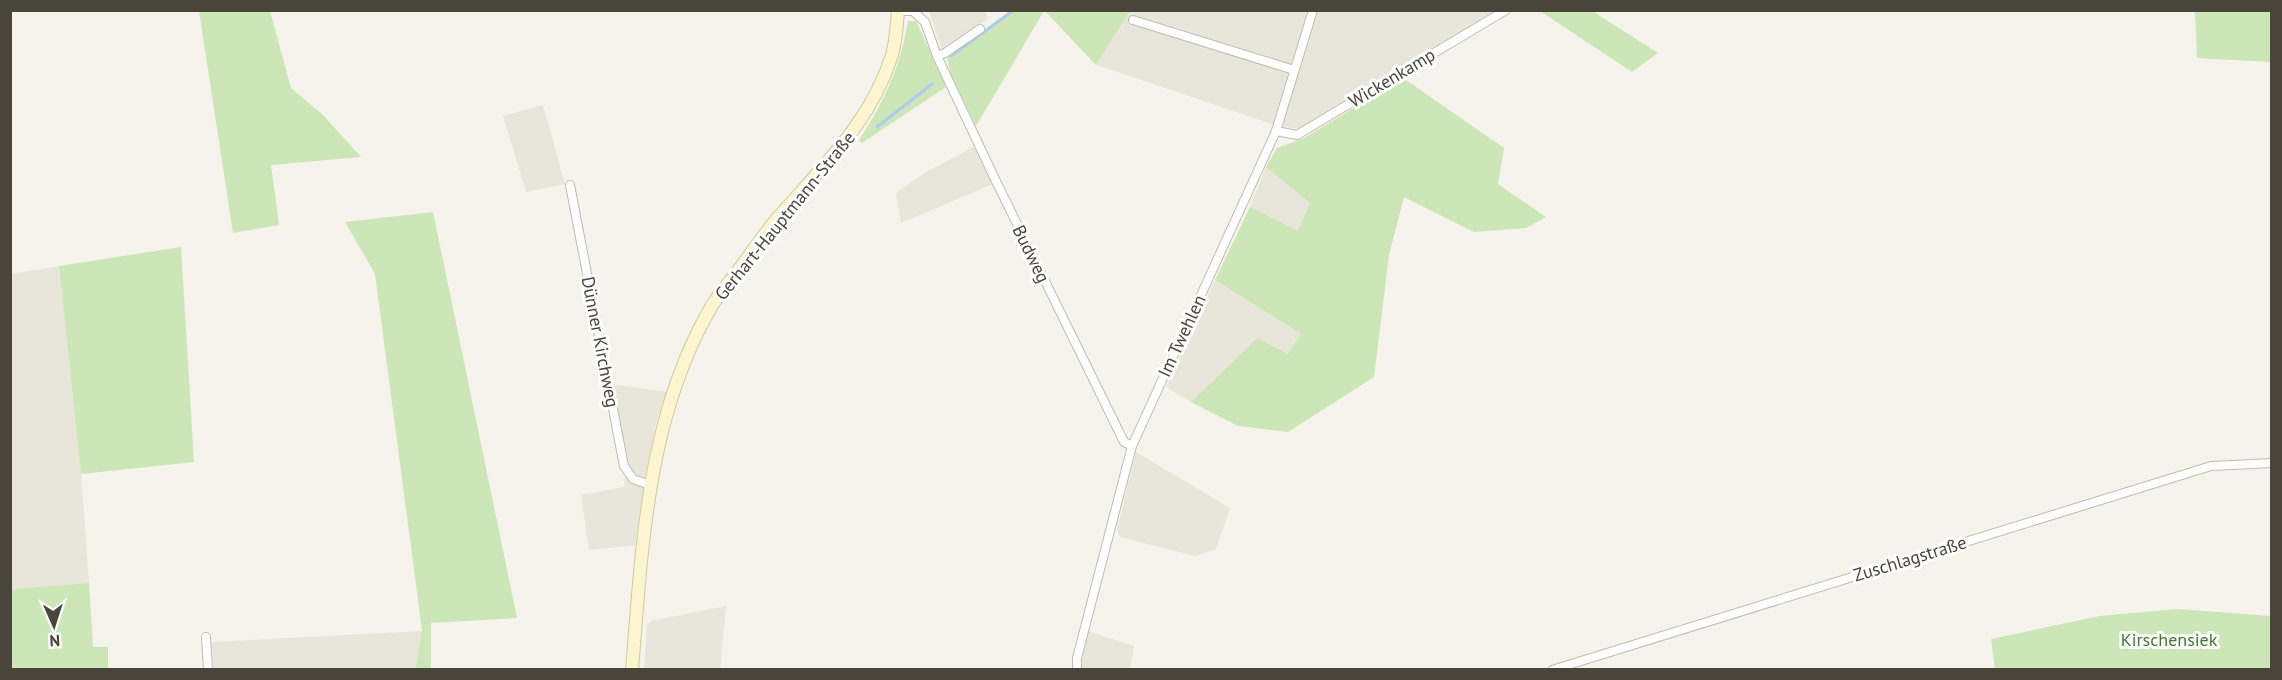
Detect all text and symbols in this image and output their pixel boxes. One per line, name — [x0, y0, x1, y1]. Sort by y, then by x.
street label: Wickenkamp — [1344, 43, 1439, 112]
street label: Gerhart-Hauptmann-Straße — [709, 127, 860, 305]
street label: Budweg — [1008, 221, 1055, 286]
street label: Dünner Kirchweg — [577, 275, 624, 409]
street label: Im Twehlen — [1153, 291, 1211, 381]
street label: Zuschlagstraße — [1851, 530, 1969, 587]
north arrow — [24, 596, 84, 656]
park label: Kirschensiek — [2121, 628, 2218, 651]
text: N — [49, 631, 61, 651]

